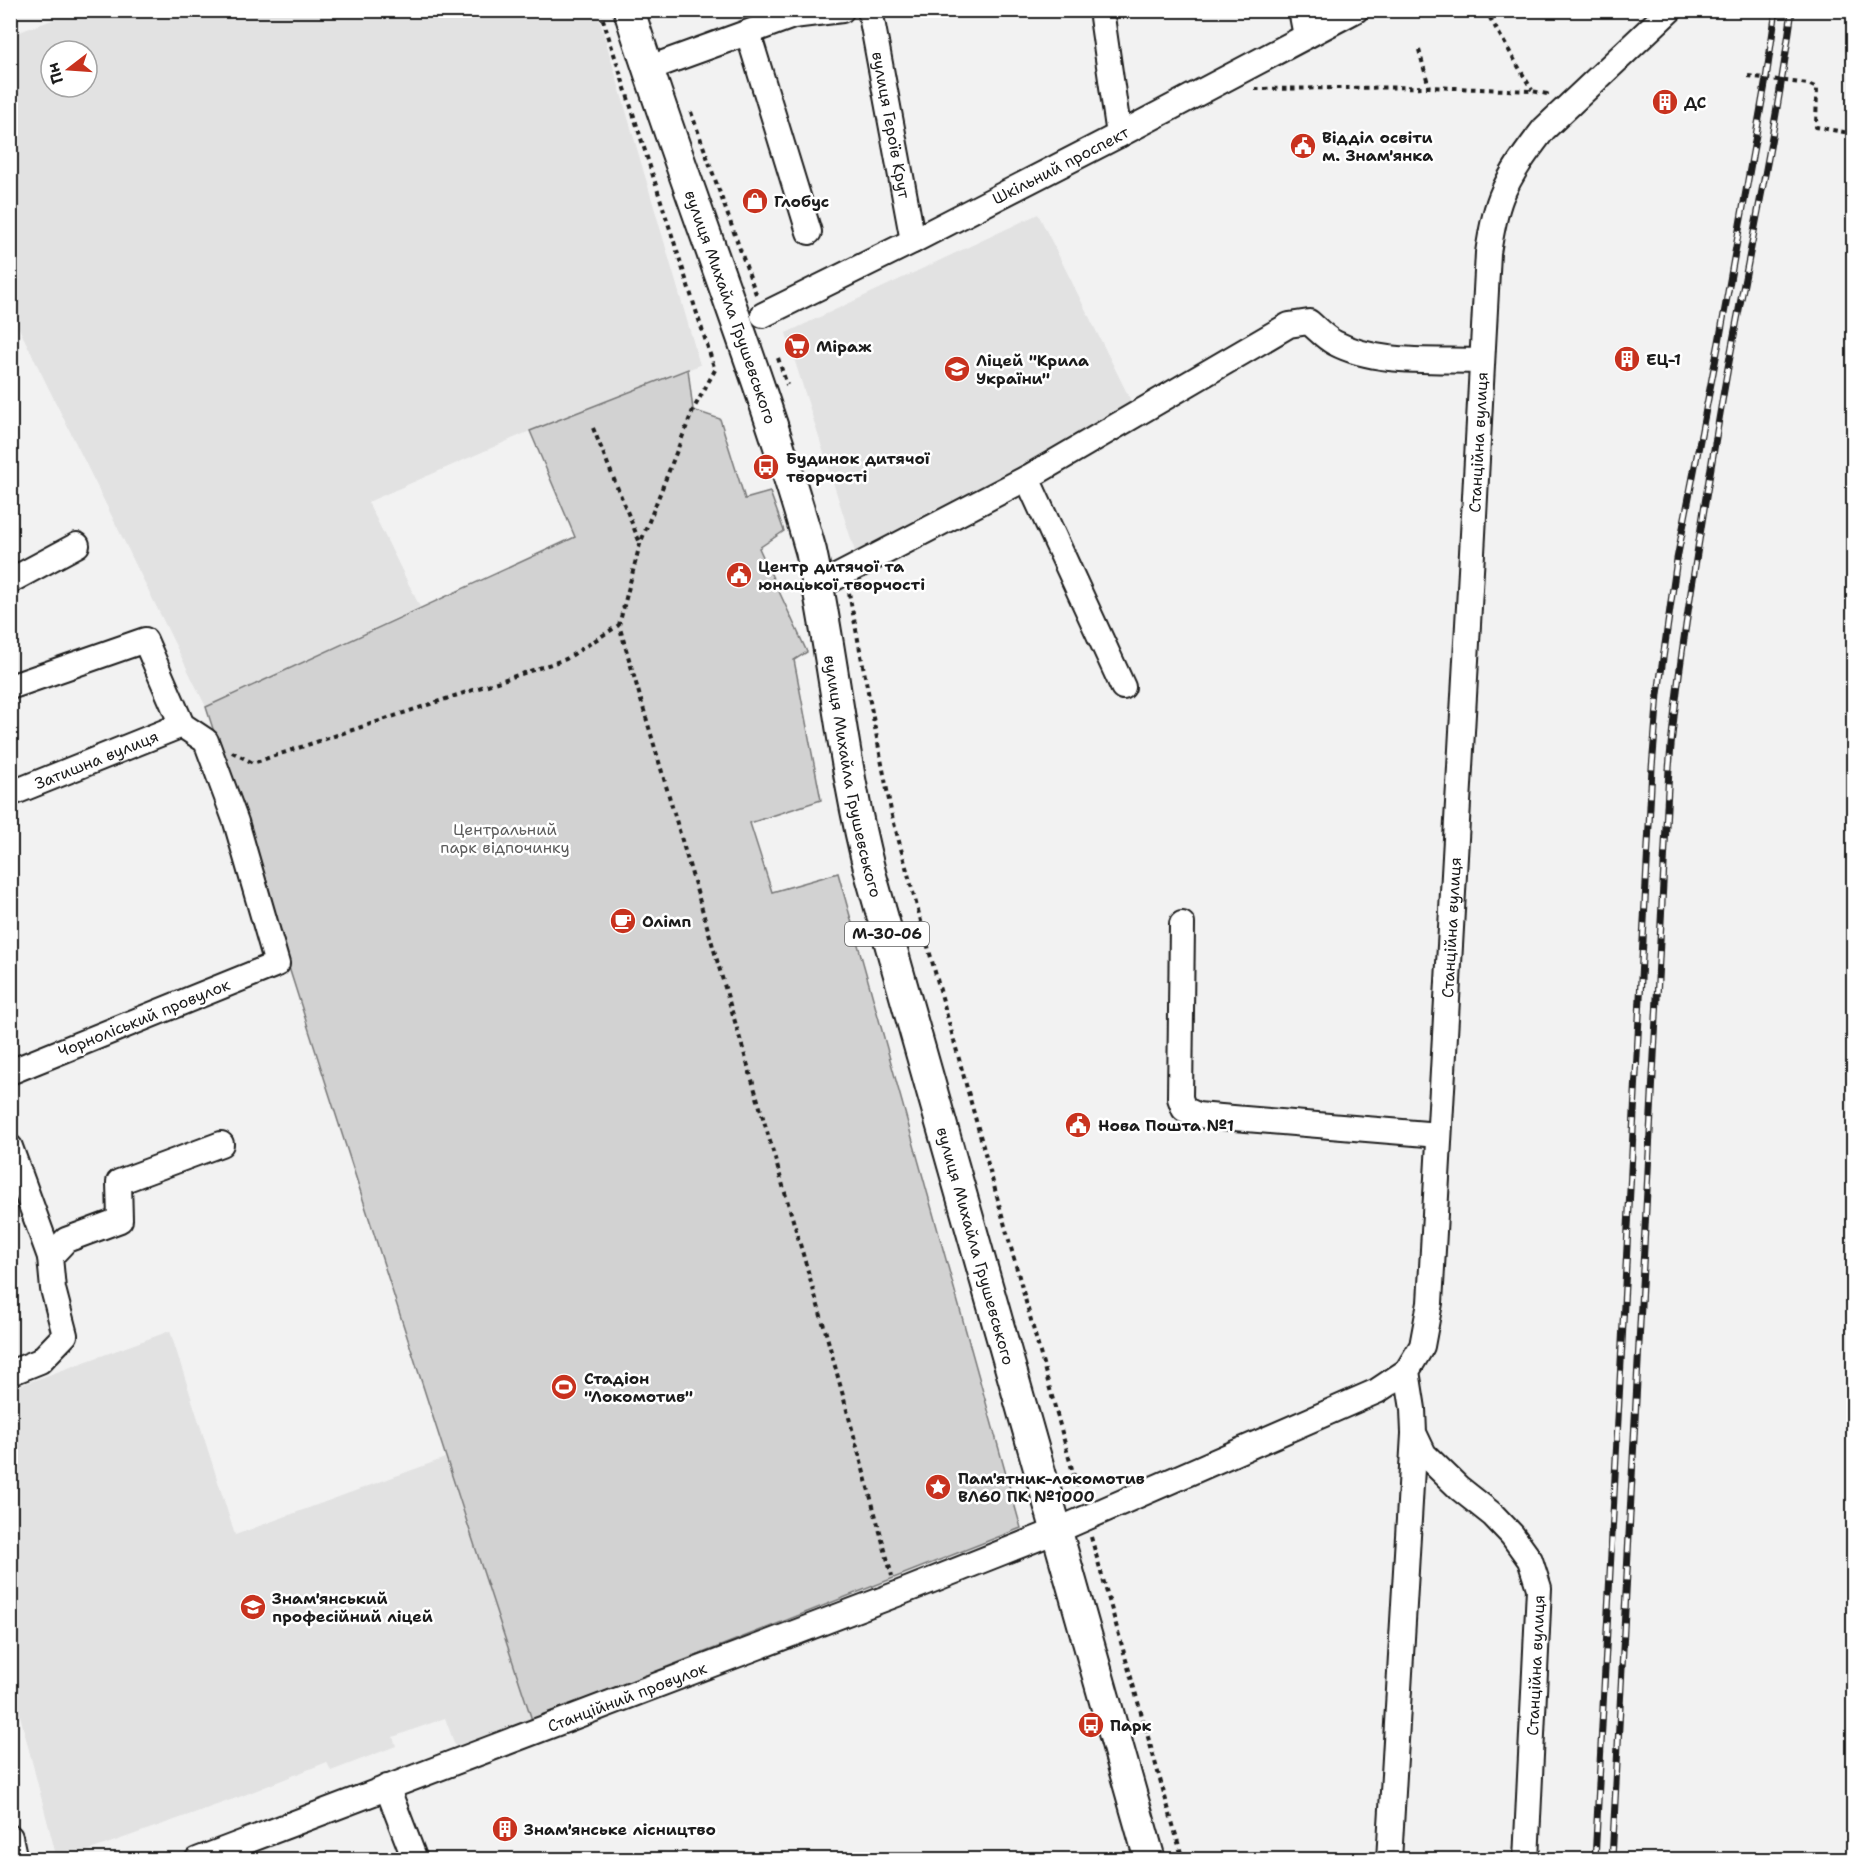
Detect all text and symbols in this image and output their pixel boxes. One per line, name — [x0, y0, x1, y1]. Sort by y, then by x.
north arrow — [39, 39, 99, 99]
street label: вулиця Героїв Крут — [867, 50, 916, 201]
text: Пн — [42, 60, 68, 86]
building icon: ДС — [1650, 87, 1680, 117]
place label: ДС — [1684, 92, 1707, 113]
street label: Шкільний проспект — [988, 121, 1133, 209]
place label: Відділ освіти м. Знам'янка — [1322, 127, 1433, 166]
public building icon: Відділ освіти м. Знам'янка — [1288, 131, 1318, 161]
shop icon: Глобус — [740, 186, 770, 216]
street label: вулиця Михайла Грушевського — [680, 187, 781, 427]
place label: Глобус — [774, 191, 829, 212]
supermarket icon: Міраж — [782, 331, 812, 361]
place label: Міраж — [816, 336, 872, 357]
building icon: ЕЦ-1 — [1612, 344, 1642, 374]
place label: ЕЦ-1 — [1646, 349, 1681, 370]
place label: Ліцей "Крила України" — [976, 350, 1089, 389]
school or university icon: Ліцей "Крила України" — [942, 354, 972, 384]
street label: Станційна вулиця — [1464, 371, 1492, 513]
place label: Будинок дитячої творчості — [786, 448, 931, 487]
bus stop icon: Будинок дитячої творчості — [751, 452, 781, 482]
place label: Центр дитячої та юнацької творчості — [758, 556, 925, 595]
public building icon: Центр дитячої та юнацької творчості — [724, 560, 754, 590]
street label: вулиця Михайла Грушевського — [820, 654, 887, 900]
street label: Затишна вулиця — [31, 725, 161, 794]
park label: Центральний парк відпочинку — [440, 819, 570, 858]
street label: Станційна вулиця — [1437, 857, 1465, 998]
cafe icon: Олімп — [608, 906, 638, 936]
place label: Олімп — [642, 911, 691, 932]
road number: М-30-06 — [845, 922, 929, 946]
street label: Чорноліський провулок — [55, 974, 233, 1062]
public building icon: Нова Пошта №1 — [1063, 1110, 1093, 1140]
place label: Нова Пошта №1 — [1098, 1115, 1234, 1136]
street label: вулиця Михайла Грушевського — [932, 1125, 1020, 1367]
place label: Стадіон "Локомотив" — [584, 1368, 693, 1407]
sports icon: Стадіон "Локомотив" — [549, 1372, 579, 1402]
place label: Пам'ятник-локомотив ВЛ60 ПК №1000 — [958, 1468, 1145, 1507]
place icon: Пам'ятник-локомотив ВЛ60 ПК №1000 — [923, 1472, 953, 1502]
place label: Знам'янський професійний ліцей — [272, 1588, 433, 1627]
school or university icon: Знам'янський професійний ліцей — [238, 1592, 268, 1622]
street label: Станційна вулиця — [1521, 1594, 1549, 1736]
street label: Станційний провулок — [544, 1657, 710, 1736]
bus stop icon: Парк — [1076, 1710, 1106, 1740]
place label: Парк — [1110, 1715, 1152, 1736]
building icon: Знам'янське лісництво — [490, 1814, 520, 1844]
place label: Знам'янське лісництво — [524, 1819, 716, 1840]

